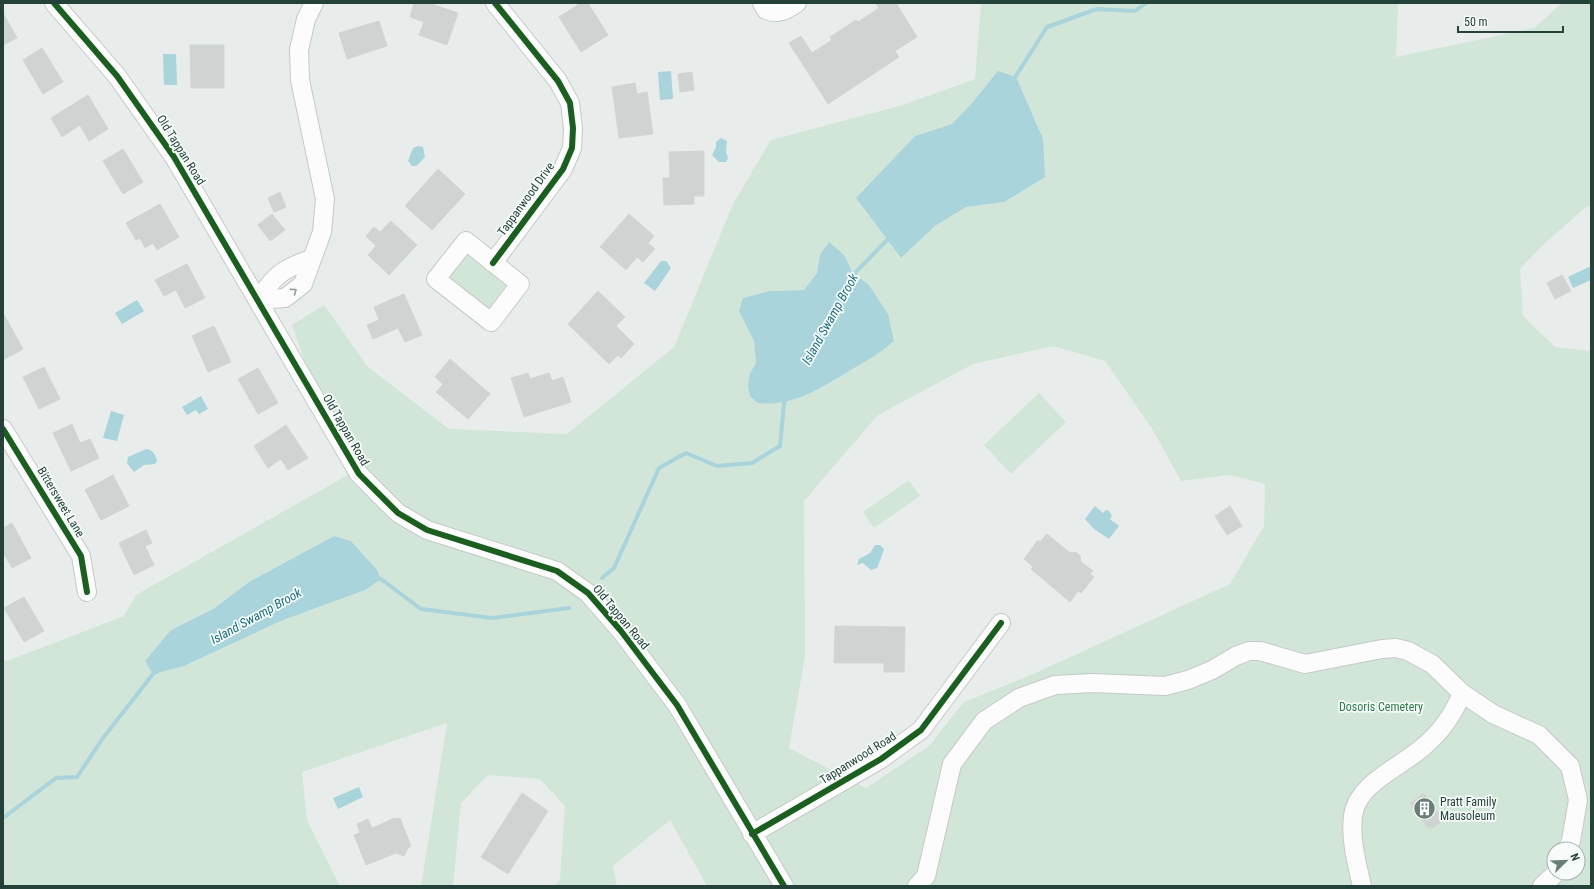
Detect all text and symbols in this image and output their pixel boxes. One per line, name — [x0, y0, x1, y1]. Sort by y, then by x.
scale bar — [1458, 8, 1563, 34]
text: 50 m — [1464, 15, 1488, 29]
street label: Old Tappan Road — [154, 112, 208, 188]
street label: Tappanwood Drive — [495, 159, 558, 238]
water label: Island Swamp Brook — [799, 271, 861, 367]
one-way arrow — [289, 289, 296, 296]
street label: Old Tappan Road — [320, 392, 372, 468]
street label: Bittersweet Lane — [35, 464, 88, 540]
street label: Old Tappan Road — [590, 582, 652, 652]
water label: Island Swamp Brook — [208, 585, 304, 647]
park label: Dosoris Cemetery — [1339, 700, 1423, 714]
street label: Tappanwood Road — [817, 729, 899, 787]
place label: Pratt Family Mausoleum — [1440, 795, 1497, 823]
building icon: Pratt Family Mausoleum — [1412, 796, 1438, 822]
north arrow — [1546, 841, 1586, 881]
text: N — [1567, 852, 1582, 863]

